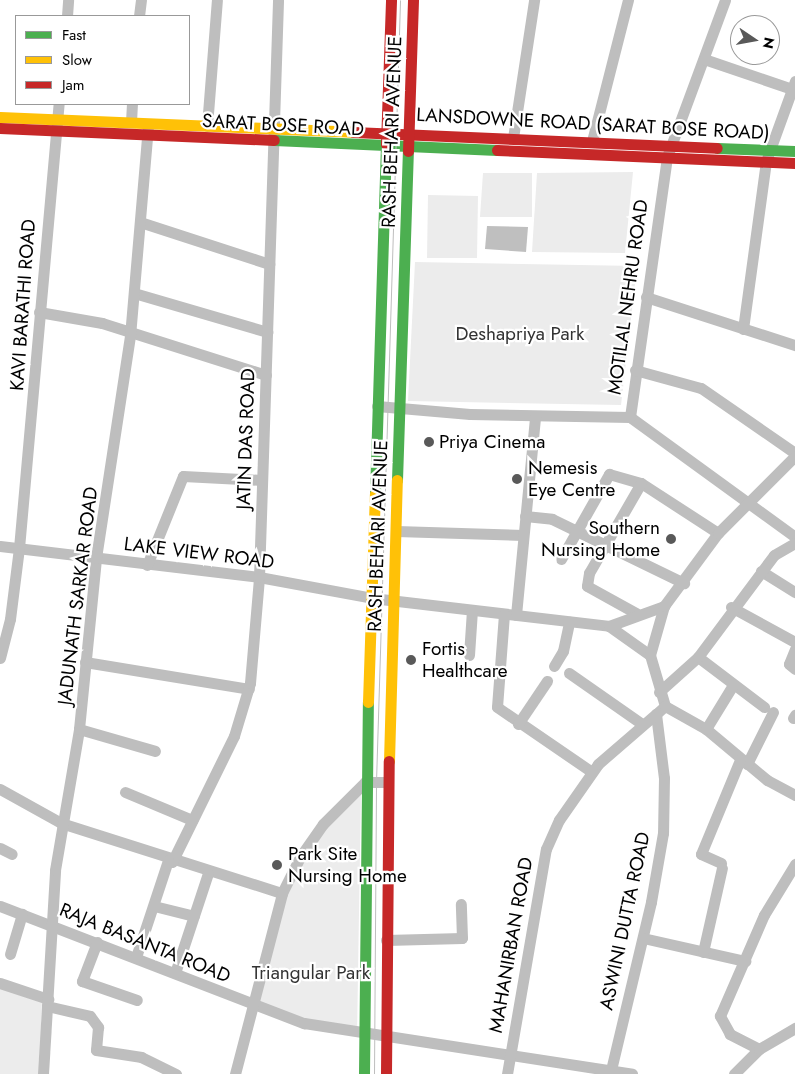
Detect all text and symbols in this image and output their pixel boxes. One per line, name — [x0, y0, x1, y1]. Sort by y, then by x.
legend — [15, 15, 190, 105]
north arrow — [730, 15, 780, 65]
text: Fast — [62, 24, 86, 46]
text: N — [758, 35, 780, 50]
street label: RASH BEHARI AVENUE — [377, 36, 407, 228]
text: Slow — [62, 49, 92, 71]
text: Jam — [62, 74, 85, 96]
street label: LANSDOWNE ROAD (SARAT BOSE ROAD) — [416, 103, 770, 145]
street label: SARAT BOSE ROAD — [201, 109, 365, 141]
street label: MOTILAL NEHRU ROAD — [603, 198, 653, 396]
street label: KAVI BARATHI ROAD — [6, 218, 40, 392]
park label: Deshapriya Park — [456, 323, 584, 345]
street label: JATIN DAS ROAD — [232, 368, 260, 510]
place label: Priya Cinema — [439, 431, 545, 453]
marker: Priya Cinema — [423, 436, 435, 448]
street label: RASH BEHARI AVENUE — [363, 440, 393, 632]
place label: Nemesis Eye Centre — [528, 457, 615, 501]
marker: Nemesis Eye Centre — [510, 472, 524, 486]
street label: JADUNATH SARKAR ROAD — [53, 486, 103, 706]
place label: Southern Nursing Home — [541, 517, 660, 561]
street label: LAKE VIEW ROAD — [123, 532, 275, 574]
marker: Southern Nursing Home — [664, 532, 678, 546]
place label: Fortis Healthcare — [422, 638, 508, 682]
marker: Fortis Healthcare — [404, 653, 418, 667]
street label: ASWINI DUTTA ROAD — [595, 830, 655, 1012]
place label: Park Site Nursing Home — [288, 843, 407, 887]
street label: MAHANIRBAN ROAD — [484, 855, 538, 1035]
marker: Park Site Nursing Home — [270, 858, 284, 872]
street label: RAJA BASANTA ROAD — [56, 898, 234, 988]
park label: Triangular Park — [252, 962, 370, 984]

